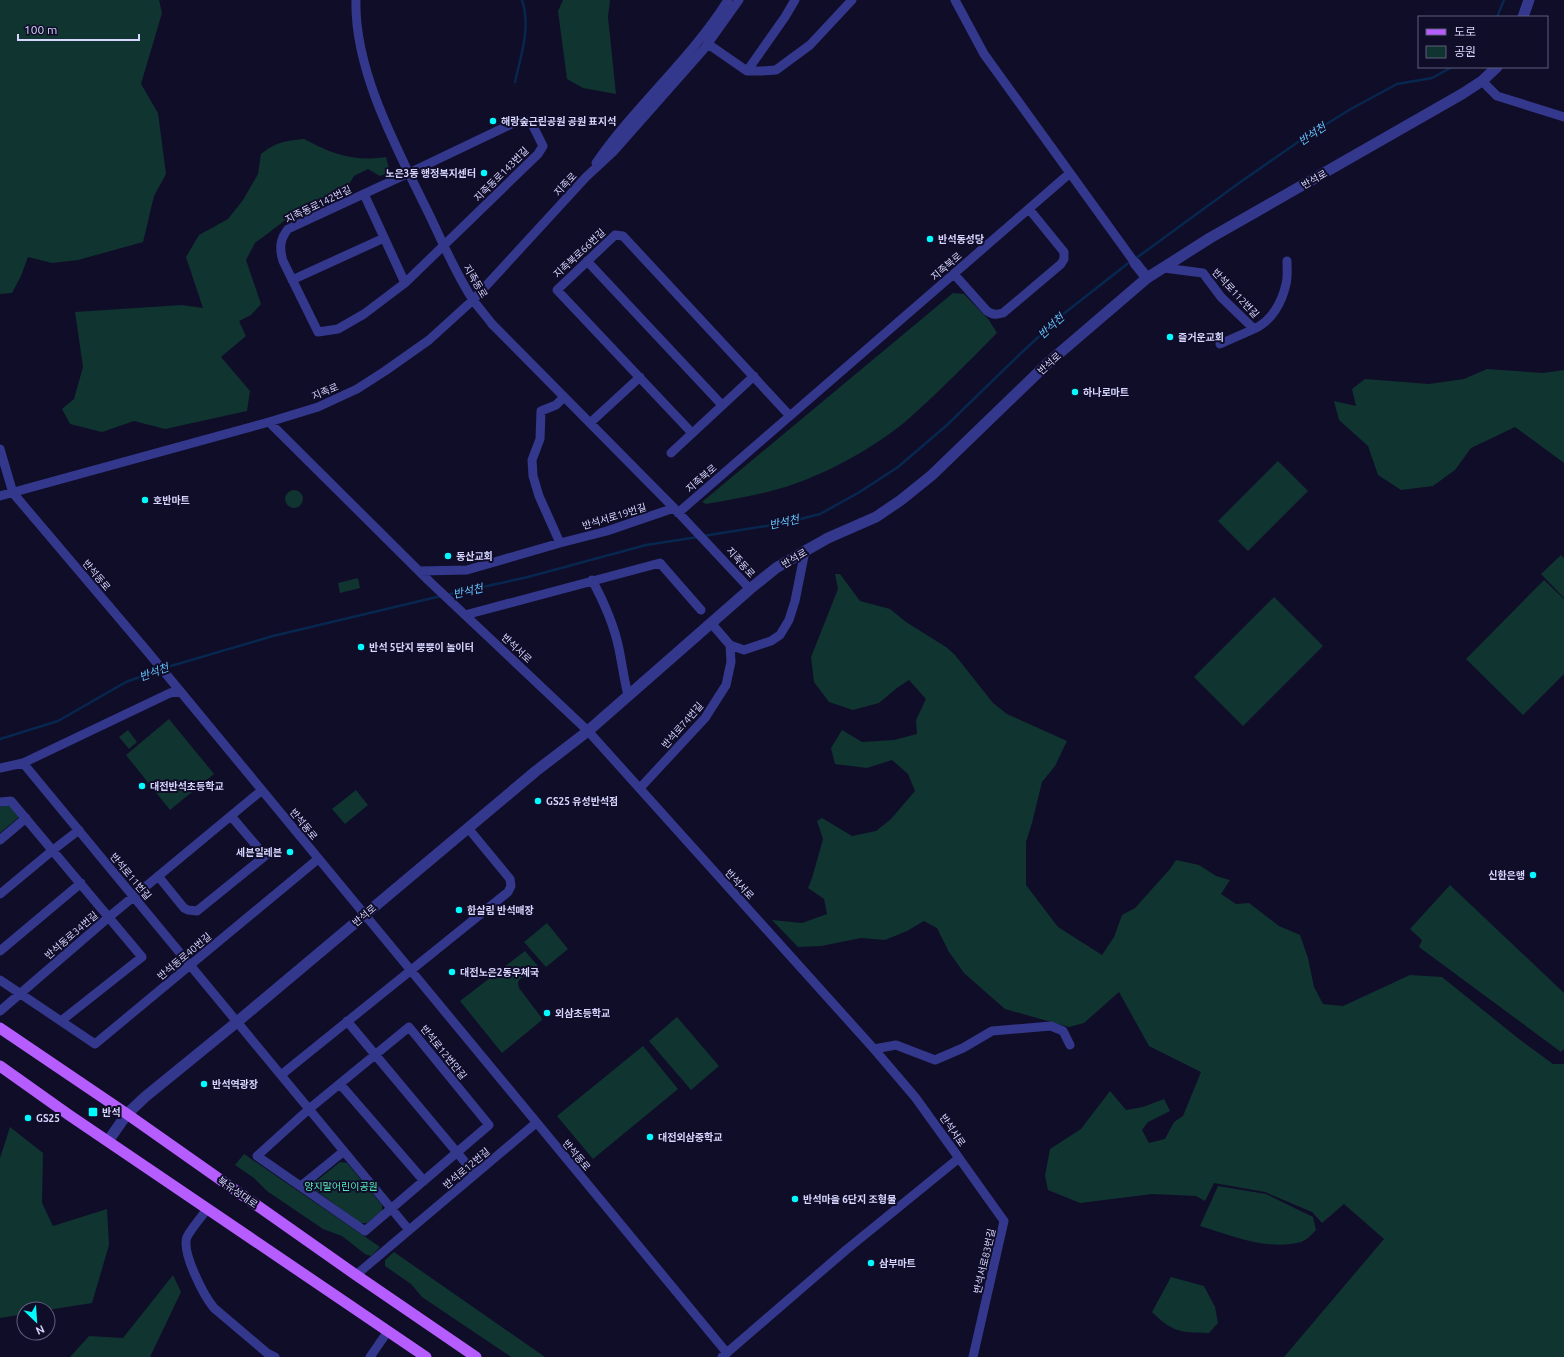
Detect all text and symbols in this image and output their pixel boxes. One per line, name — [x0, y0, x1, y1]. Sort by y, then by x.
scale bar — [18, 16, 139, 42]
legend — [1418, 16, 1548, 68]
text: 100 m — [24, 23, 57, 36]
text: 도로 — [1454, 25, 1476, 38]
text: 공원 — [1454, 45, 1476, 58]
marker: 해랑숲근린공원 공원 표지석 — [488, 116, 498, 126]
place label: 해랑숲근린공원 공원 표지석 — [501, 116, 616, 127]
water label: 반석천 — [1296, 119, 1329, 147]
street label: 지족동로143번길 — [472, 145, 531, 204]
place label: 노은3동 행정복지센터 — [385, 168, 476, 179]
marker: 노은3동 행정복지센터 — [479, 168, 489, 178]
street label: 반석로 — [1300, 168, 1329, 191]
street label: 지족로 — [552, 170, 579, 198]
street label: 지족동로142번길 — [283, 184, 353, 225]
street label: 지족북로66번길 — [551, 227, 607, 280]
marker: 반석동성당 — [925, 234, 935, 244]
place label: 반석동성당 — [938, 234, 984, 245]
street label: 지족북로 — [929, 250, 964, 283]
street label: 지족동로 — [461, 263, 490, 300]
street label: 반석로112번길 — [1210, 267, 1261, 320]
water label: 반석천 — [1036, 310, 1068, 341]
marker: 즐거운교회 — [1165, 332, 1175, 342]
place label: 즐거운교회 — [1178, 332, 1224, 343]
street label: 반석로 — [1035, 350, 1063, 377]
street label: 지족로 — [310, 381, 340, 402]
marker: 하나로마트 — [1070, 387, 1080, 397]
place label: 하나로마트 — [1083, 387, 1129, 398]
street label: 지족북로 — [684, 462, 719, 495]
marker: 호반마트 — [140, 495, 150, 505]
place label: 호반마트 — [153, 495, 190, 506]
street label: 반석서로19번길 — [581, 501, 648, 531]
water label: 반석천 — [768, 513, 802, 531]
street label: 지족동로 — [724, 545, 757, 580]
street label: 반석로 — [780, 547, 809, 570]
marker: 동산교회 — [443, 551, 453, 561]
place label: 동산교회 — [456, 551, 493, 562]
street label: 반석동로 — [81, 558, 113, 593]
water label: 반석천 — [452, 581, 486, 600]
street label: 반석서로 — [499, 632, 534, 665]
marker: 반석 5단지 뿡뿡이 놀이터 — [356, 642, 366, 652]
place label: 반석 5단지 뿡뿡이 놀이터 — [369, 642, 474, 653]
water label: 반석천 — [138, 661, 172, 683]
street label: 반석로74번길 — [659, 700, 705, 751]
place label: 대전반석초등학교 — [150, 780, 224, 792]
marker: 대전반석초등학교 — [137, 781, 147, 791]
marker: GS25 유성반석점 — [533, 796, 543, 806]
place label: GS25 유성반석점 — [546, 796, 618, 807]
street label: 반석동로 — [288, 807, 319, 842]
place label: 세븐일레븐 — [236, 847, 282, 858]
marker: 세븐일레븐 — [285, 847, 295, 857]
street label: 반석로11번길 — [108, 851, 153, 902]
street label: 반석서로 — [723, 867, 756, 902]
place label: 신한은행 — [1488, 870, 1525, 881]
marker: 신한은행 — [1528, 870, 1538, 880]
street label: 반석로 — [350, 902, 378, 928]
marker: 한살림 반석매장 — [454, 905, 464, 915]
place label: 한살림 반석매장 — [467, 905, 534, 916]
street label: 반석동로34번길 — [43, 909, 100, 961]
street label: 반석동로40번길 — [155, 931, 213, 982]
marker: 대전노은2동우체국 — [447, 967, 457, 977]
place label: 대전노은2동우체국 — [460, 967, 539, 978]
place label: 외삼초등학교 — [555, 1007, 610, 1019]
marker: 외삼초등학교 — [542, 1008, 552, 1018]
street label: 반석로12번안길 — [418, 1023, 469, 1082]
marker: 반석역광장 — [199, 1079, 209, 1089]
place label: 반석역광장 — [212, 1079, 258, 1090]
marker: 반석 — [87, 1106, 99, 1118]
place label: 반석 — [102, 1107, 120, 1118]
street label: 반석서로 — [938, 1112, 968, 1149]
marker: GS25 — [23, 1113, 33, 1123]
place label: GS25 — [36, 1113, 60, 1124]
place label: 대전외삼중학교 — [658, 1131, 722, 1143]
marker: 대전외삼중학교 — [645, 1132, 655, 1142]
street label: 반석동로 — [561, 1138, 593, 1173]
street label: 반석로12번길 — [441, 1146, 492, 1191]
street label: 북유성대로 — [216, 1175, 260, 1210]
park label: 양지말어린이공원 — [304, 1181, 378, 1192]
marker: 반석마을 6단지 조형물 — [790, 1194, 800, 1204]
place label: 반석마을 6단지 조형물 — [803, 1194, 896, 1205]
street label: 반석서로83번길 — [972, 1227, 997, 1295]
marker: 삼부마트 — [866, 1258, 876, 1268]
place label: 삼부마트 — [879, 1258, 916, 1269]
north arrow — [16, 1301, 56, 1341]
text: N — [34, 1323, 46, 1337]

